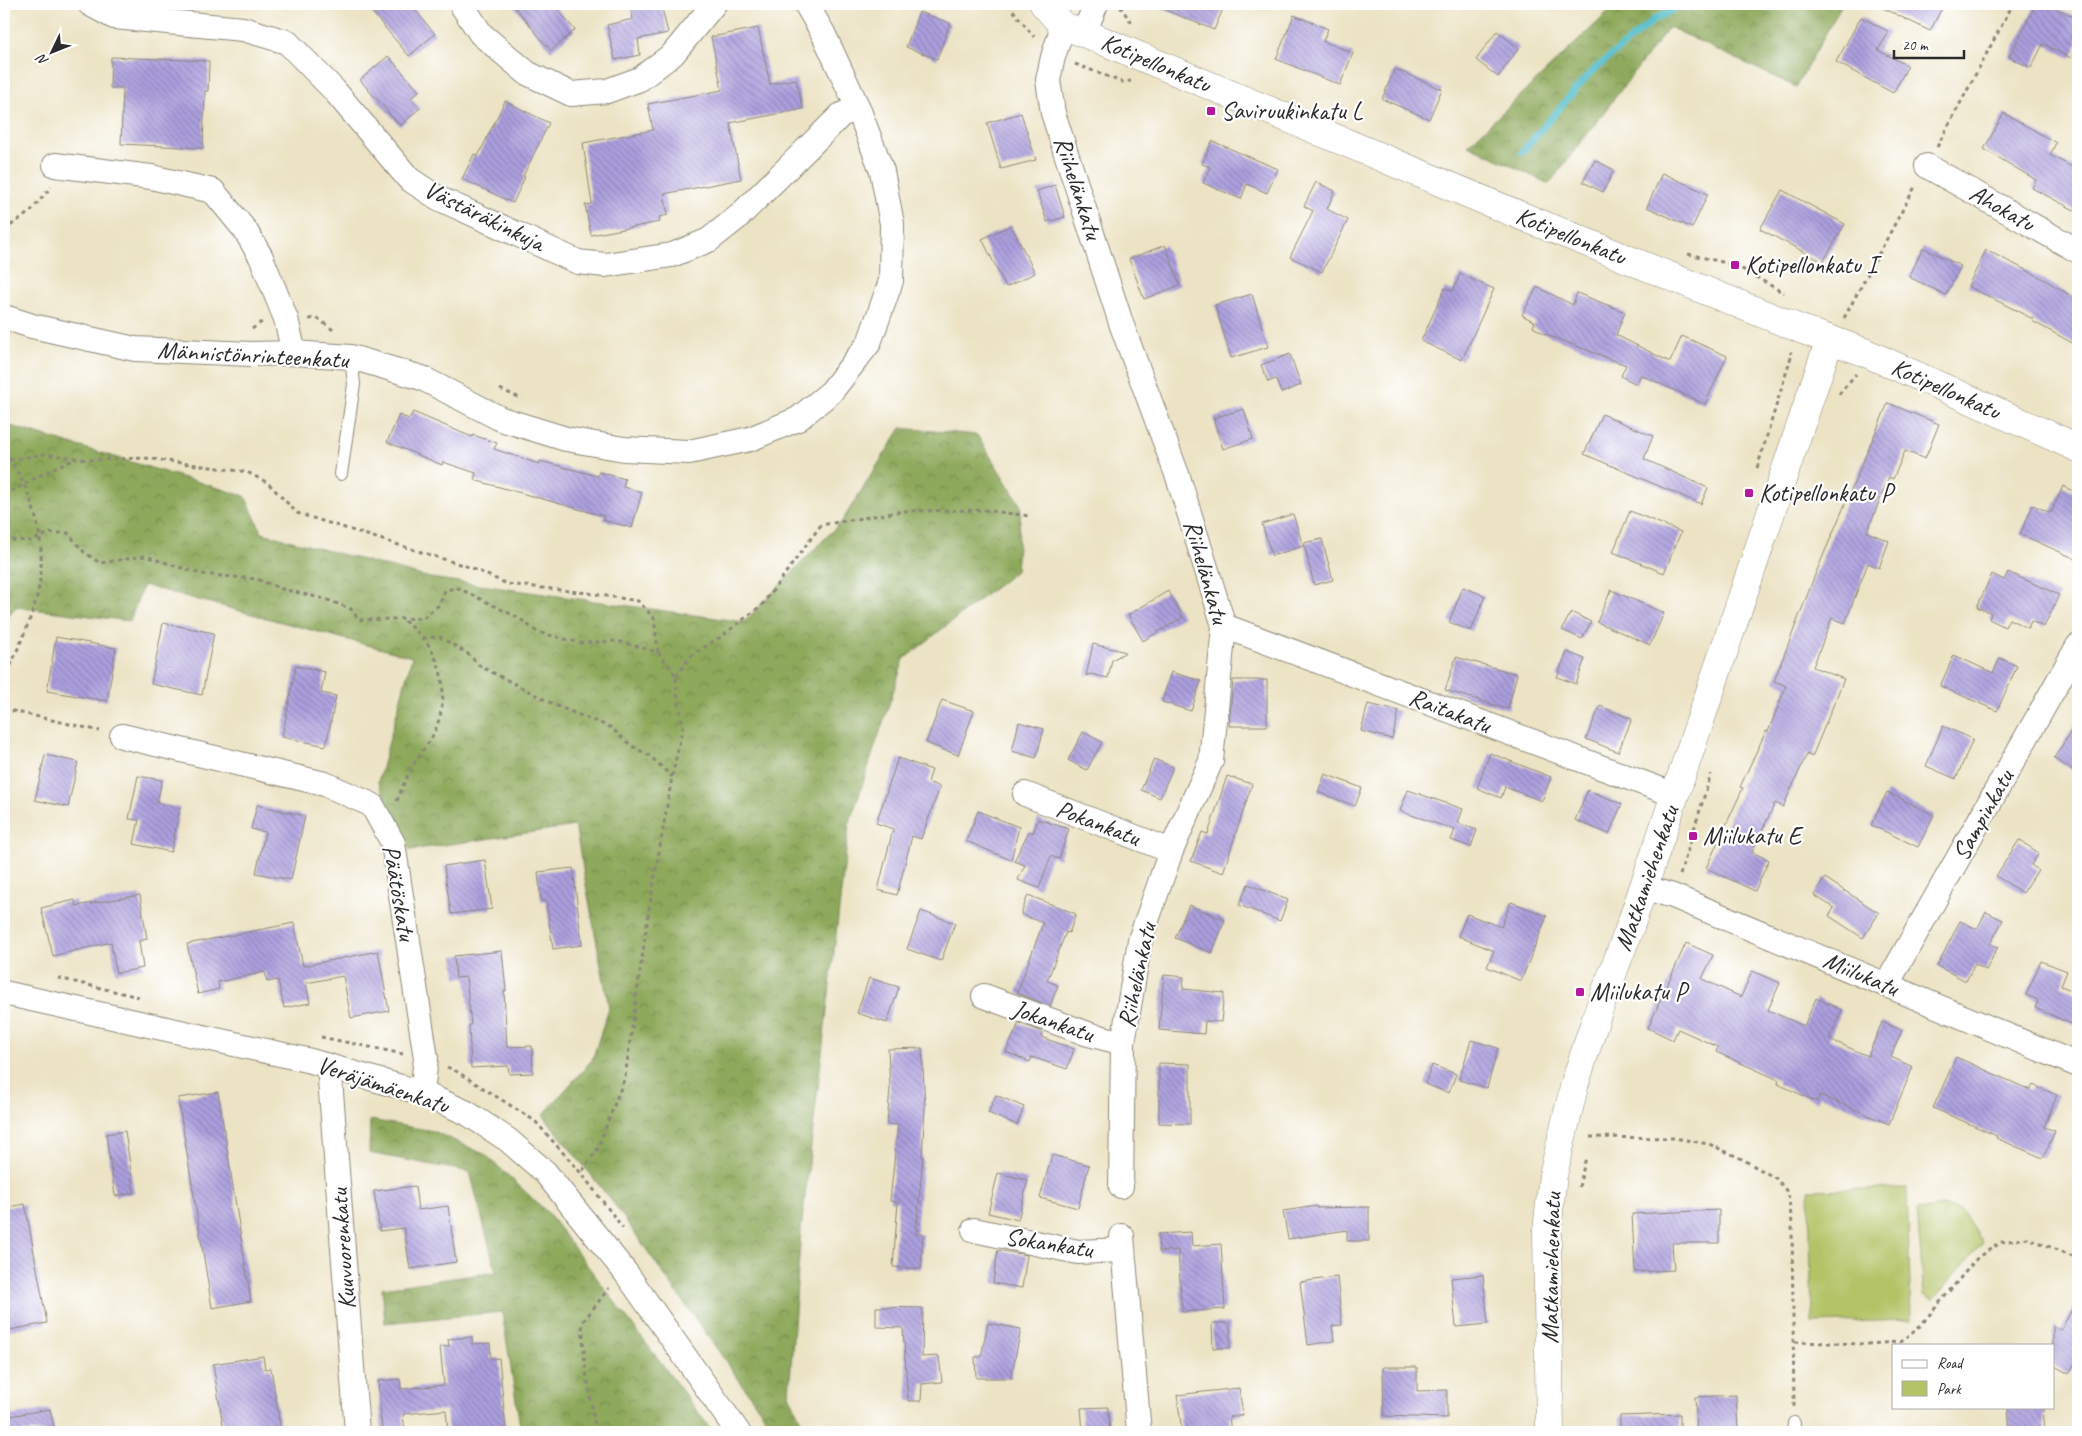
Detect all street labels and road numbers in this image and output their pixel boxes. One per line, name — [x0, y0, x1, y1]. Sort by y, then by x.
street label: Kotipellonkatu — [1096, 26, 1217, 101]
street label: Riihelänkatu — [1046, 132, 1110, 245]
street label: Västäräkinkuja — [419, 173, 552, 260]
street label: Ahokatu — [1964, 177, 2042, 240]
street label: Kotipellonkatu — [1511, 199, 1632, 273]
street label: Männistönrinteenkatu — [157, 334, 351, 376]
street label: Kotipellonkatu — [1887, 351, 2007, 428]
street label: Riihelänkatu — [1176, 516, 1237, 629]
street label: Raitakatu — [1405, 681, 1497, 742]
street label: Sampinkatu — [1945, 762, 2022, 866]
street label: Pokankatu — [1052, 792, 1146, 854]
street label: Matkamiehenkatu — [1607, 800, 1687, 955]
street label: Päätöskatu — [375, 843, 423, 945]
street label: Riihelänkatu — [1110, 918, 1164, 1030]
street label: Miilukatu — [1819, 944, 1905, 1005]
street label: Jokankatu — [1007, 992, 1099, 1050]
street label: Veräjämäenkatu — [313, 1049, 455, 1122]
street label: Kuuvuorenkatu — [323, 1186, 363, 1311]
street label: Matkamiehenkatu — [1534, 1190, 1568, 1344]
street label: Sokankatu — [1003, 1220, 1097, 1266]

